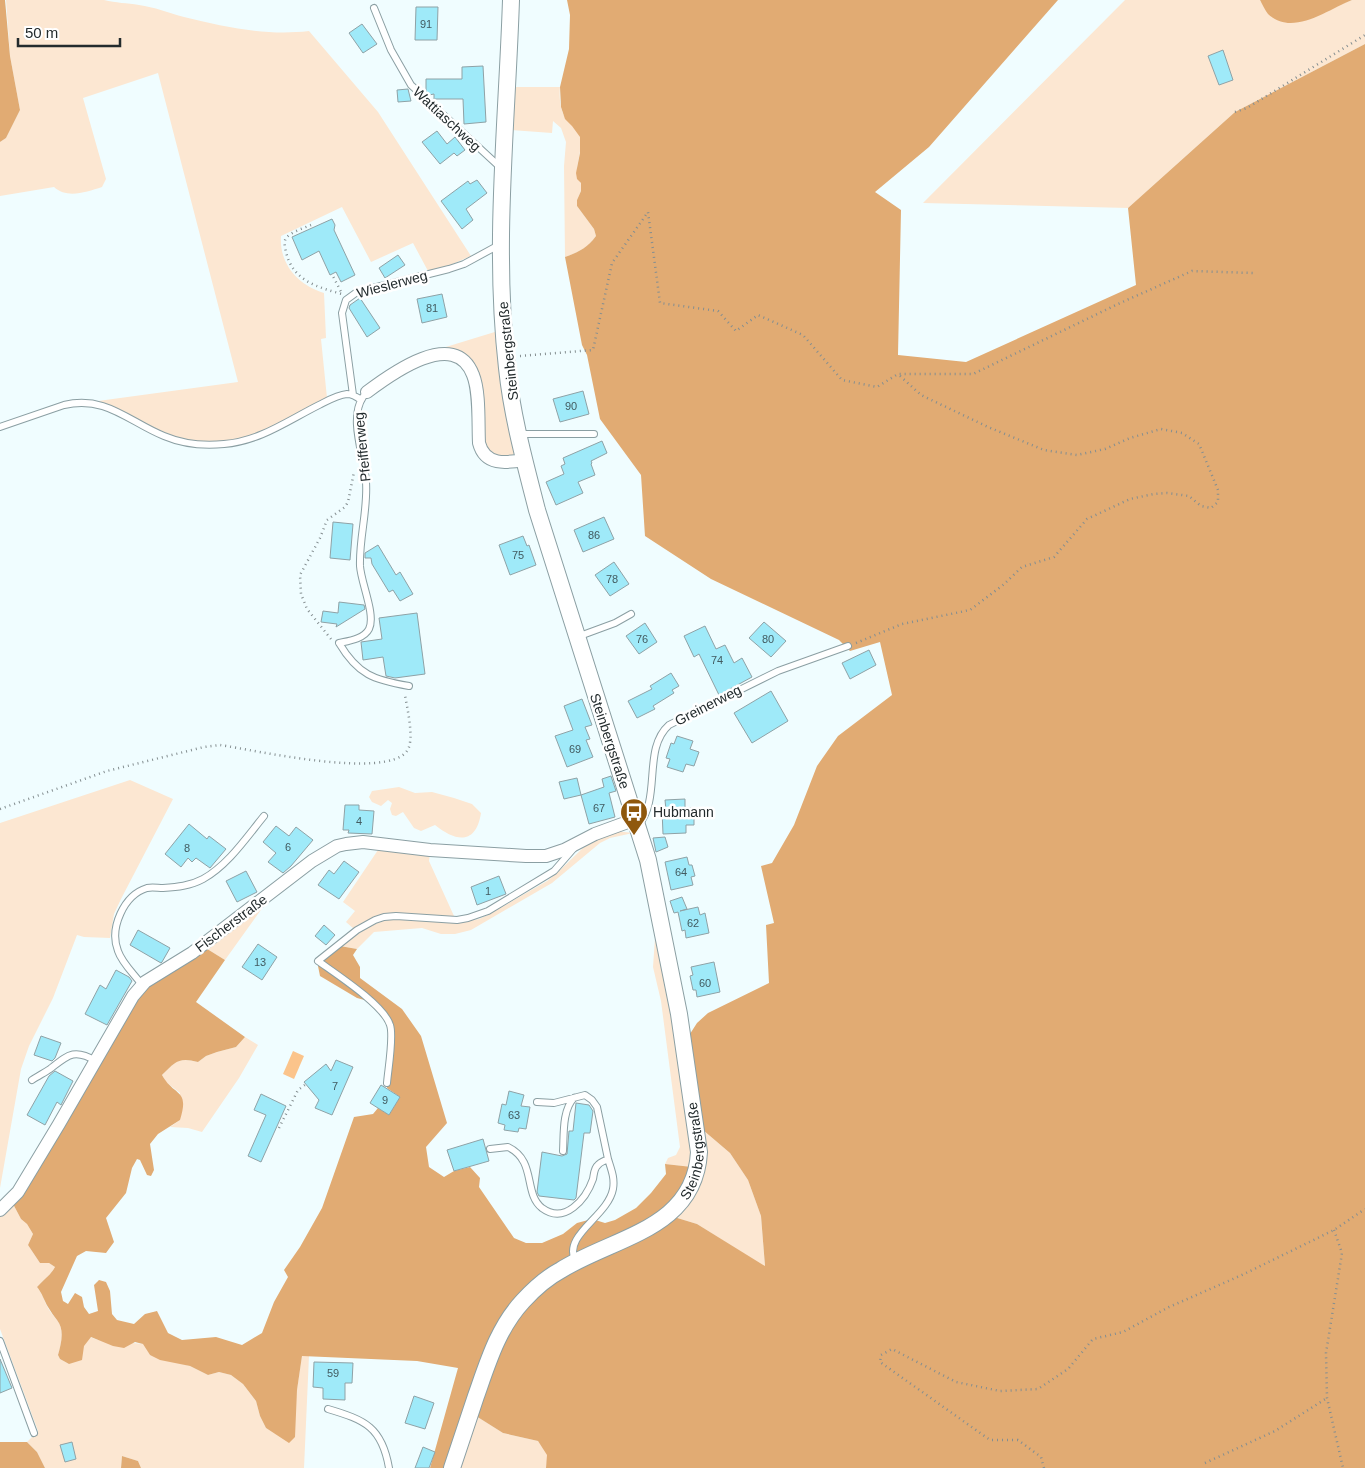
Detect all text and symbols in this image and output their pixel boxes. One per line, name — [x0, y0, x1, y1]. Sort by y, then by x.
scale bar — [18, 15, 120, 47]
house number: 91 — [420, 18, 432, 30]
text: 50 m — [25, 24, 58, 41]
street label: Wattiaschweg — [410, 84, 484, 154]
street label: Wieslerweg — [355, 267, 429, 301]
street label: Steinbergstraße — [495, 300, 521, 401]
house number: 81 — [426, 302, 438, 314]
house number: 90 — [565, 400, 577, 412]
street label: Pfeifferweg — [350, 411, 374, 483]
house number: 86 — [588, 529, 600, 541]
house number: 75 — [512, 549, 524, 561]
house number: 78 — [606, 573, 618, 585]
house number: 76 — [636, 633, 648, 645]
house number: 80 — [762, 633, 774, 645]
house number: 74 — [711, 654, 723, 666]
street label: Greinerweg — [672, 681, 744, 729]
street label: Steinbergstraße — [587, 691, 633, 791]
house number: 69 — [569, 743, 581, 755]
bus stop icon: Hubmann — [619, 797, 649, 836]
house number: 67 — [593, 802, 605, 814]
place label: Hubmann — [653, 804, 714, 820]
house number: 4 — [356, 815, 362, 827]
house number: 6 — [285, 841, 291, 853]
house number: 8 — [184, 842, 190, 854]
house number: 64 — [675, 866, 687, 878]
house number: 1 — [485, 885, 491, 897]
street label: Fischerstraße — [192, 891, 270, 955]
house number: 62 — [687, 917, 699, 929]
house number: 13 — [254, 956, 266, 968]
house number: 60 — [699, 977, 711, 989]
house number: 7 — [332, 1080, 338, 1092]
house number: 9 — [382, 1094, 388, 1106]
street label: Steinbergstraße — [677, 1101, 707, 1203]
house number: 63 — [508, 1109, 520, 1121]
house number: 59 — [327, 1367, 339, 1379]

